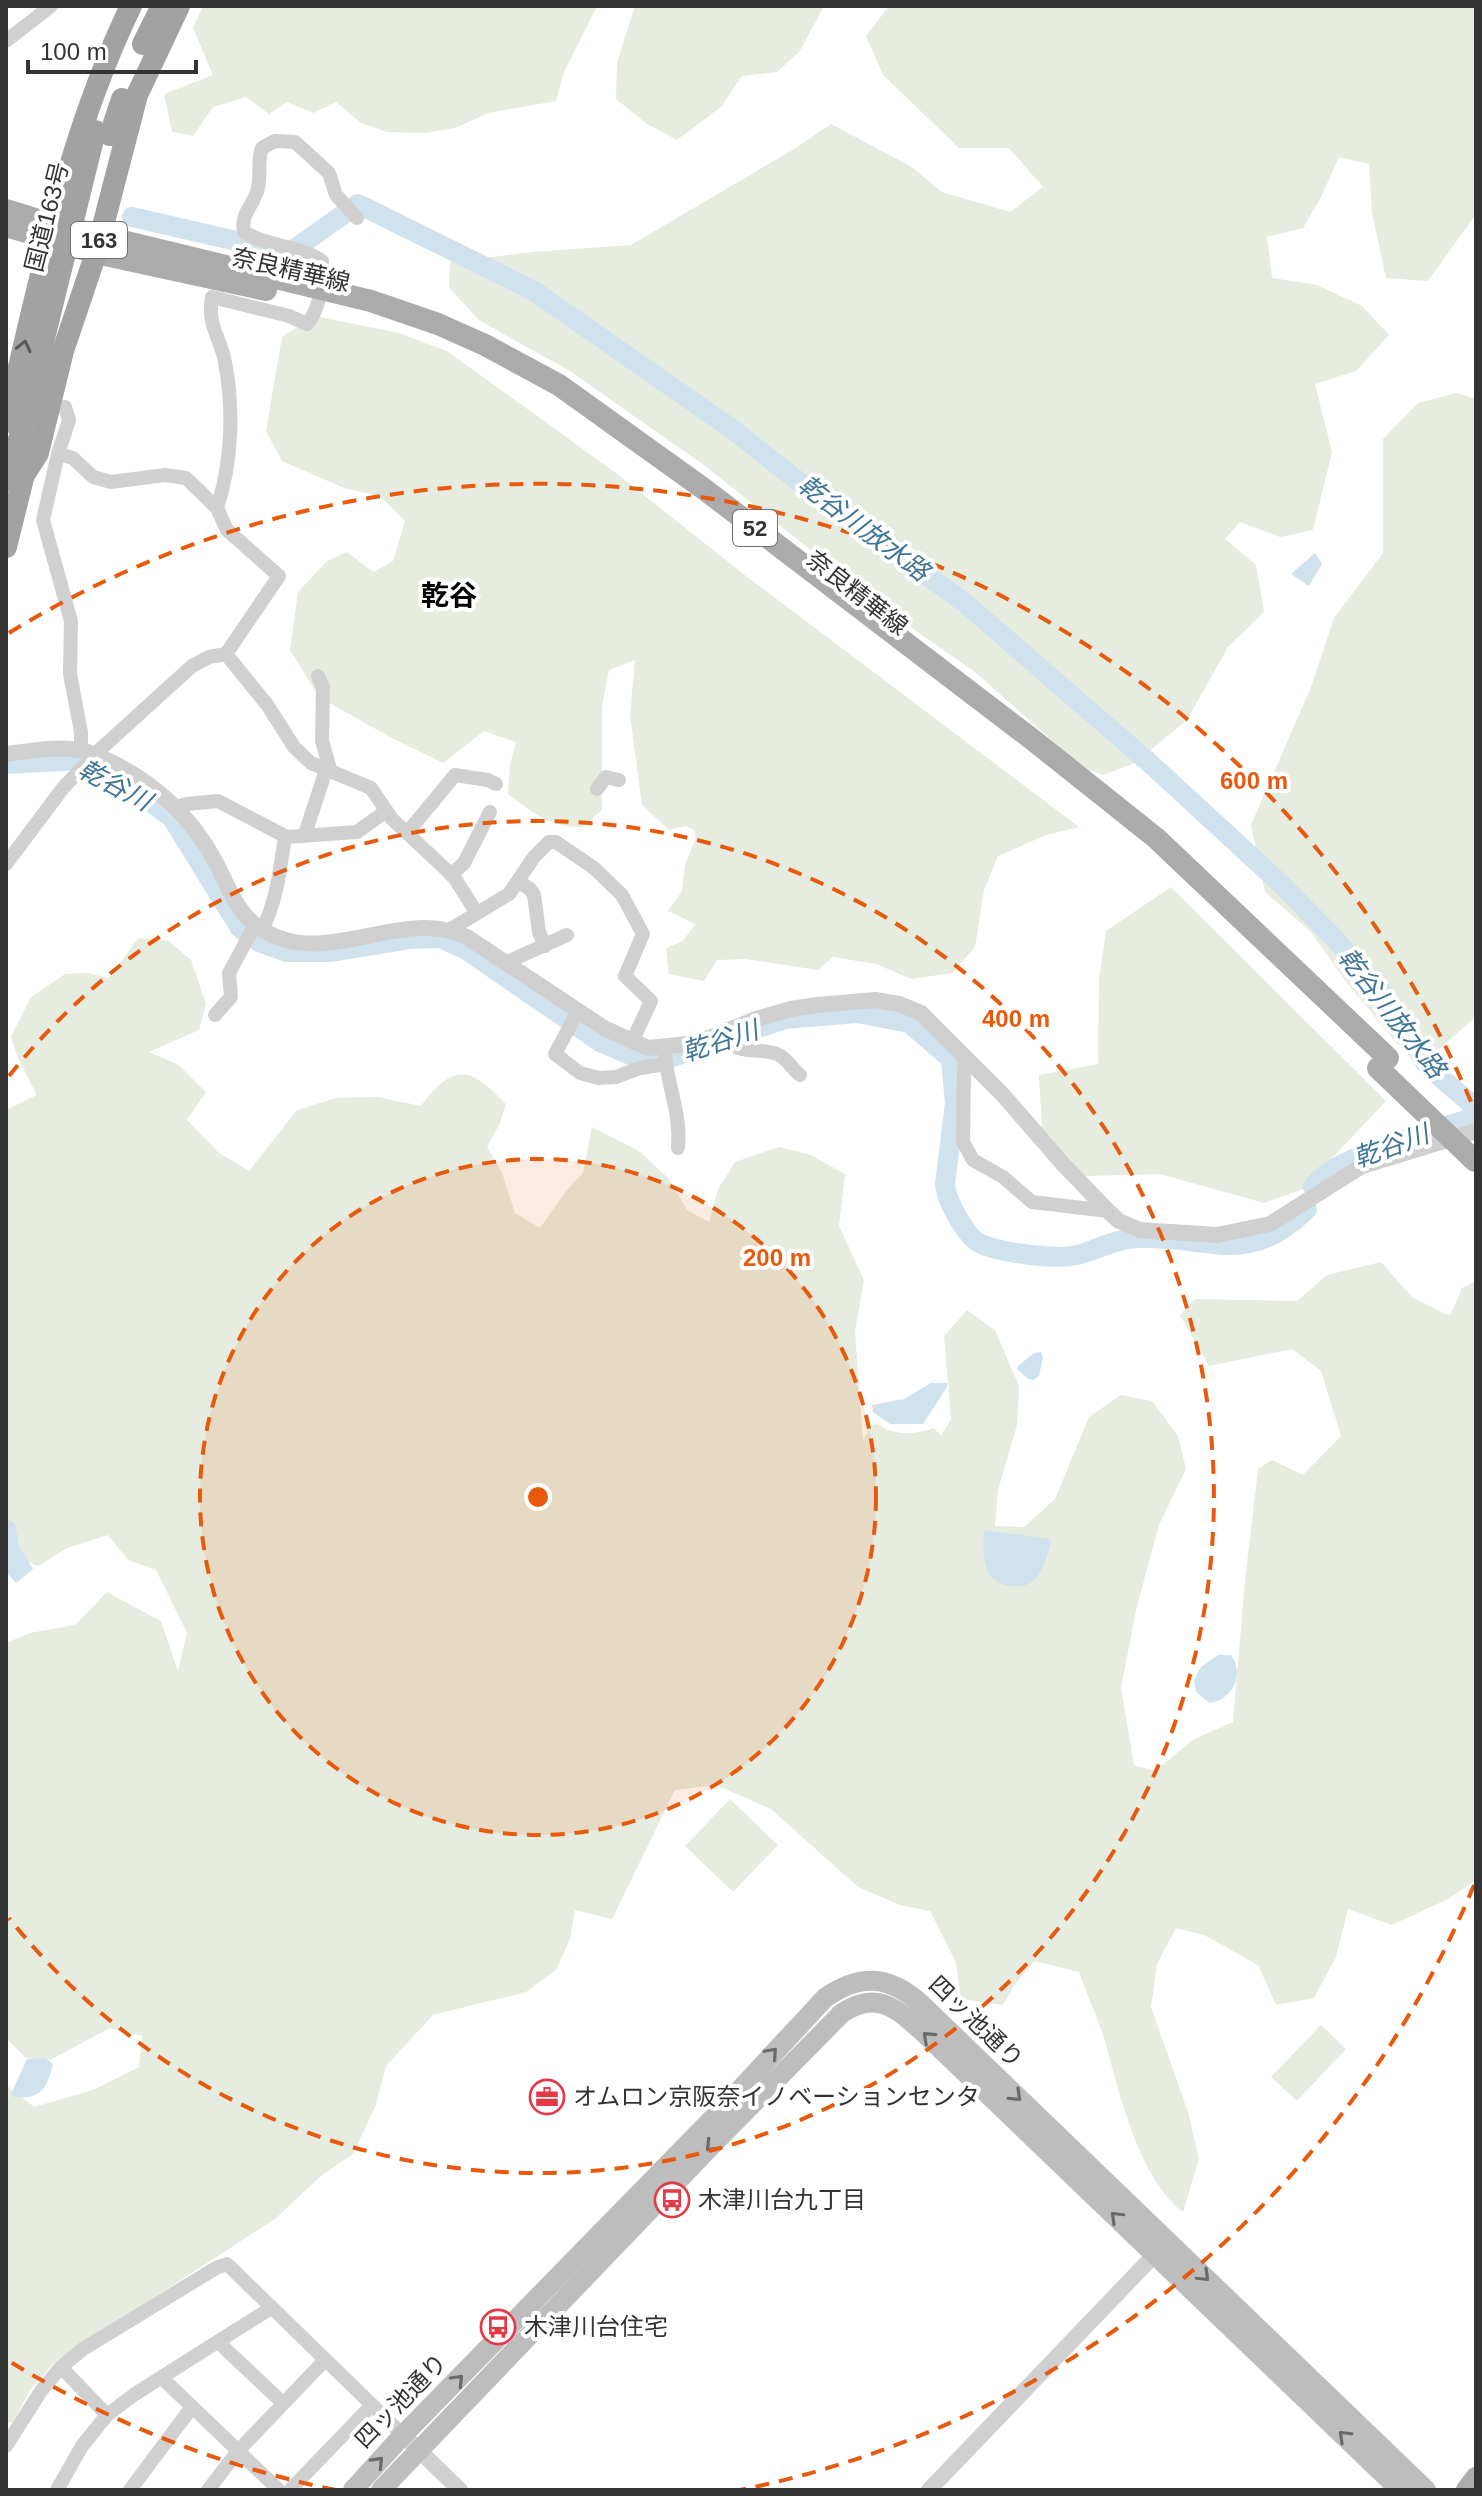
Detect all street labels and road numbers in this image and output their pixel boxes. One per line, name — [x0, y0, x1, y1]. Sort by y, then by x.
street label: 国道163号 — [20, 159, 73, 275]
road number: 163 — [71, 222, 127, 258]
street label: 奈良精華線 — [230, 243, 353, 296]
road number: 52 — [733, 510, 777, 546]
street label: 奈良精華線 — [802, 545, 913, 640]
street label: 四ッ池通り — [924, 1970, 1029, 2073]
street label: 四ッ池通り — [349, 2348, 452, 2453]

